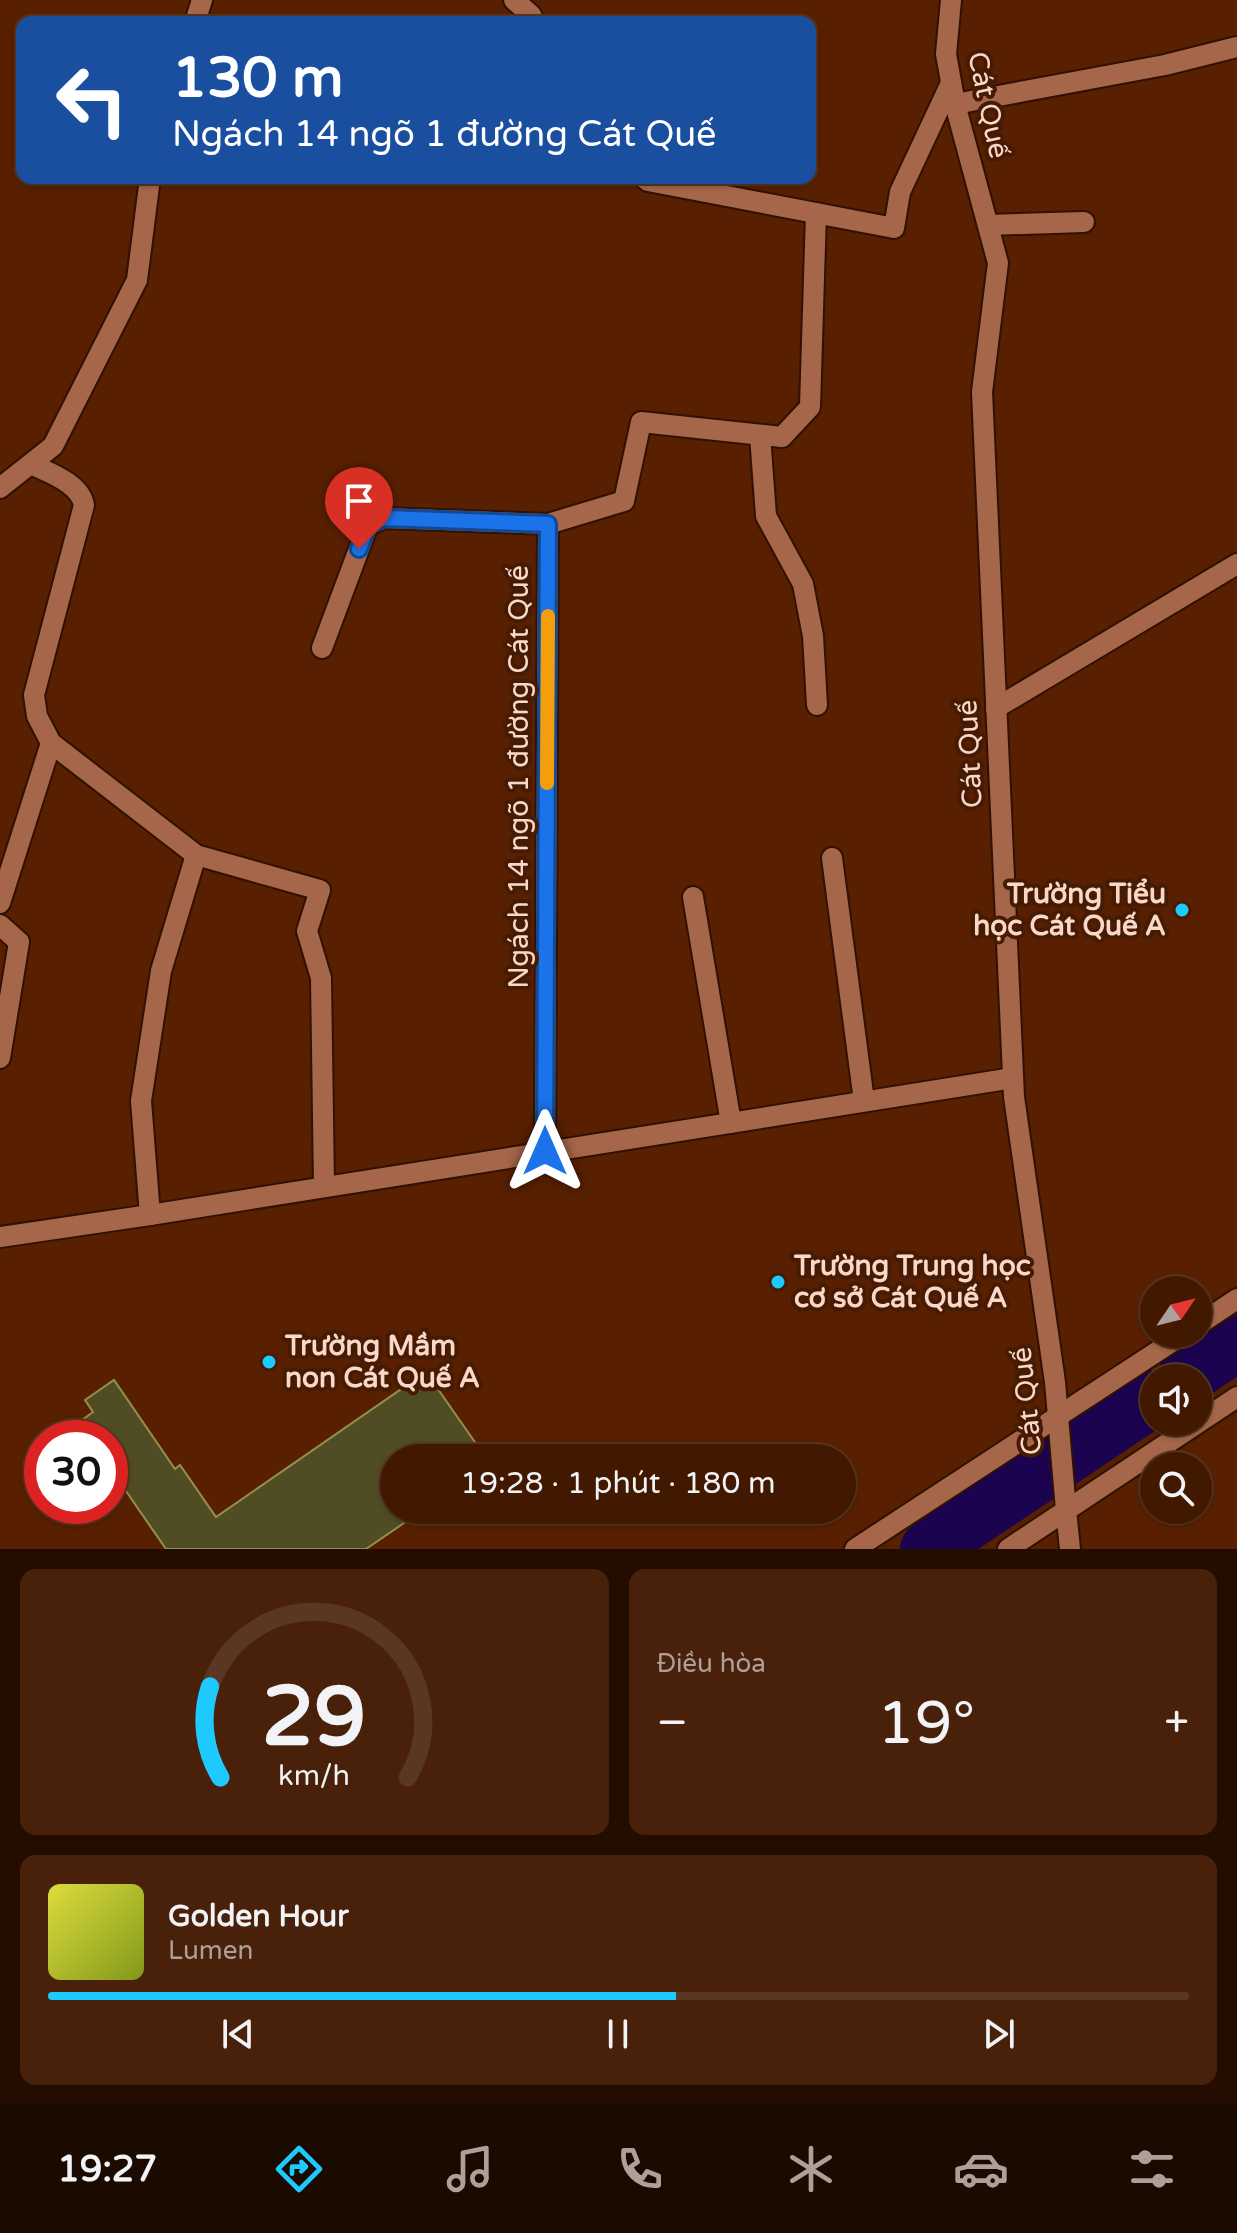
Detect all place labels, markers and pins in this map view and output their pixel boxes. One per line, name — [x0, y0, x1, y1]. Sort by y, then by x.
pin — [325, 467, 393, 549]
place label: Trường Tiểu học Cát Quế A — [973, 877, 1166, 943]
marker: Trường Tiểu học Cát Quế A — [1173, 901, 1191, 919]
place label: Trường Trung học cơ sở Cát Quế A — [793, 1249, 1031, 1315]
marker: Trường Trung học cơ sở Cát Quế A — [769, 1273, 787, 1291]
place label: Trường Mầm non Cát Quế A — [284, 1329, 480, 1395]
marker: Trường Mầm non Cát Quế A — [260, 1353, 278, 1371]

